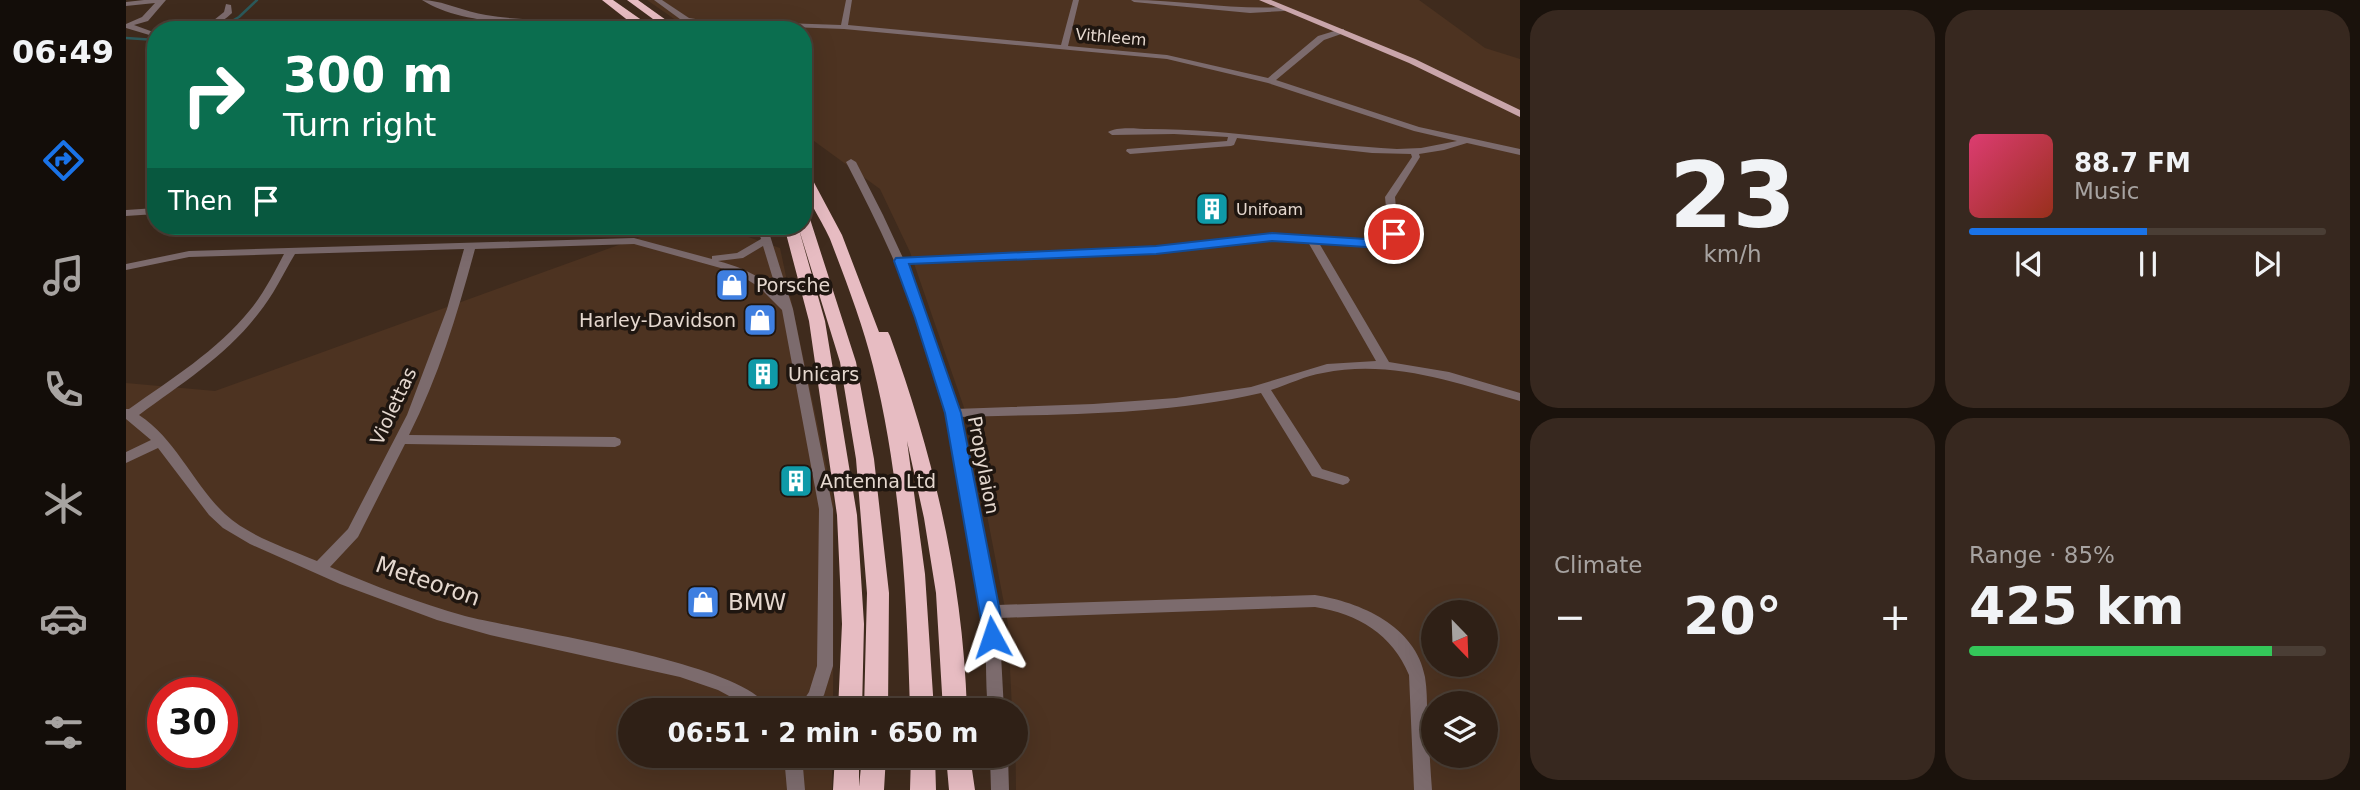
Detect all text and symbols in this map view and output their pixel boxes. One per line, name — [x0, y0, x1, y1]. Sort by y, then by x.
street label: Vithleem — [1075, 24, 1147, 50]
text: 06:49 — [12, 33, 114, 71]
text: 300 m — [283, 47, 453, 104]
icon: right — [168, 49, 259, 140]
text: Turn right — [283, 106, 436, 144]
icon: directions — [39, 136, 88, 185]
text: 23 — [1669, 143, 1796, 248]
text: 88.7 FM — [2074, 148, 2191, 178]
text: Music — [2074, 178, 2139, 204]
icon: arrive — [247, 182, 285, 220]
text: Then — [168, 186, 233, 216]
building icon: Unifoam — [1193, 190, 1231, 228]
place label: Unifoam — [1236, 200, 1303, 219]
pin — [1364, 204, 1424, 264]
icon: arrive — [1375, 215, 1413, 253]
text: km/h — [1703, 241, 1762, 267]
icon: previous — [2010, 245, 2048, 283]
icon: pause — [2129, 245, 2167, 283]
icon: next — [2248, 245, 2286, 283]
icon: music — [39, 251, 88, 300]
shop icon: Porsche — [713, 266, 751, 304]
place label: Porsche — [756, 274, 830, 296]
shop icon: Harley-Davidson — [741, 301, 779, 339]
place label: Harley-Davidson — [579, 309, 736, 331]
building icon: Unicars — [744, 355, 782, 393]
place label: Unicars — [788, 363, 859, 385]
street label: Violettas — [366, 364, 420, 448]
icon: phone — [39, 365, 88, 414]
street label: Propylaion — [964, 414, 1004, 516]
building icon: Antenna Ltd — [777, 462, 815, 500]
place label: Antenna Ltd — [820, 470, 936, 492]
icon: climate — [39, 479, 88, 528]
text: Range · 85% — [1969, 542, 2115, 568]
street label: Meteoron — [372, 551, 484, 611]
text: Climate — [1554, 552, 1643, 578]
text: 425 km — [1969, 576, 2184, 636]
shop icon: BMW — [684, 583, 722, 621]
text: 20° — [1683, 586, 1782, 646]
place label: BMW — [728, 589, 786, 615]
icon: car — [39, 594, 88, 643]
text: − — [1554, 595, 1586, 639]
text: + — [1879, 595, 1911, 639]
position arrow — [955, 600, 1029, 674]
north arrow — [1421, 600, 1498, 677]
map controls — [1421, 600, 1498, 768]
speed limit sign: 30 — [147, 677, 238, 768]
button: layers — [1421, 691, 1498, 768]
icon: filters — [39, 708, 88, 757]
text: 06:51 · 2 min · 650 m — [668, 718, 978, 748]

